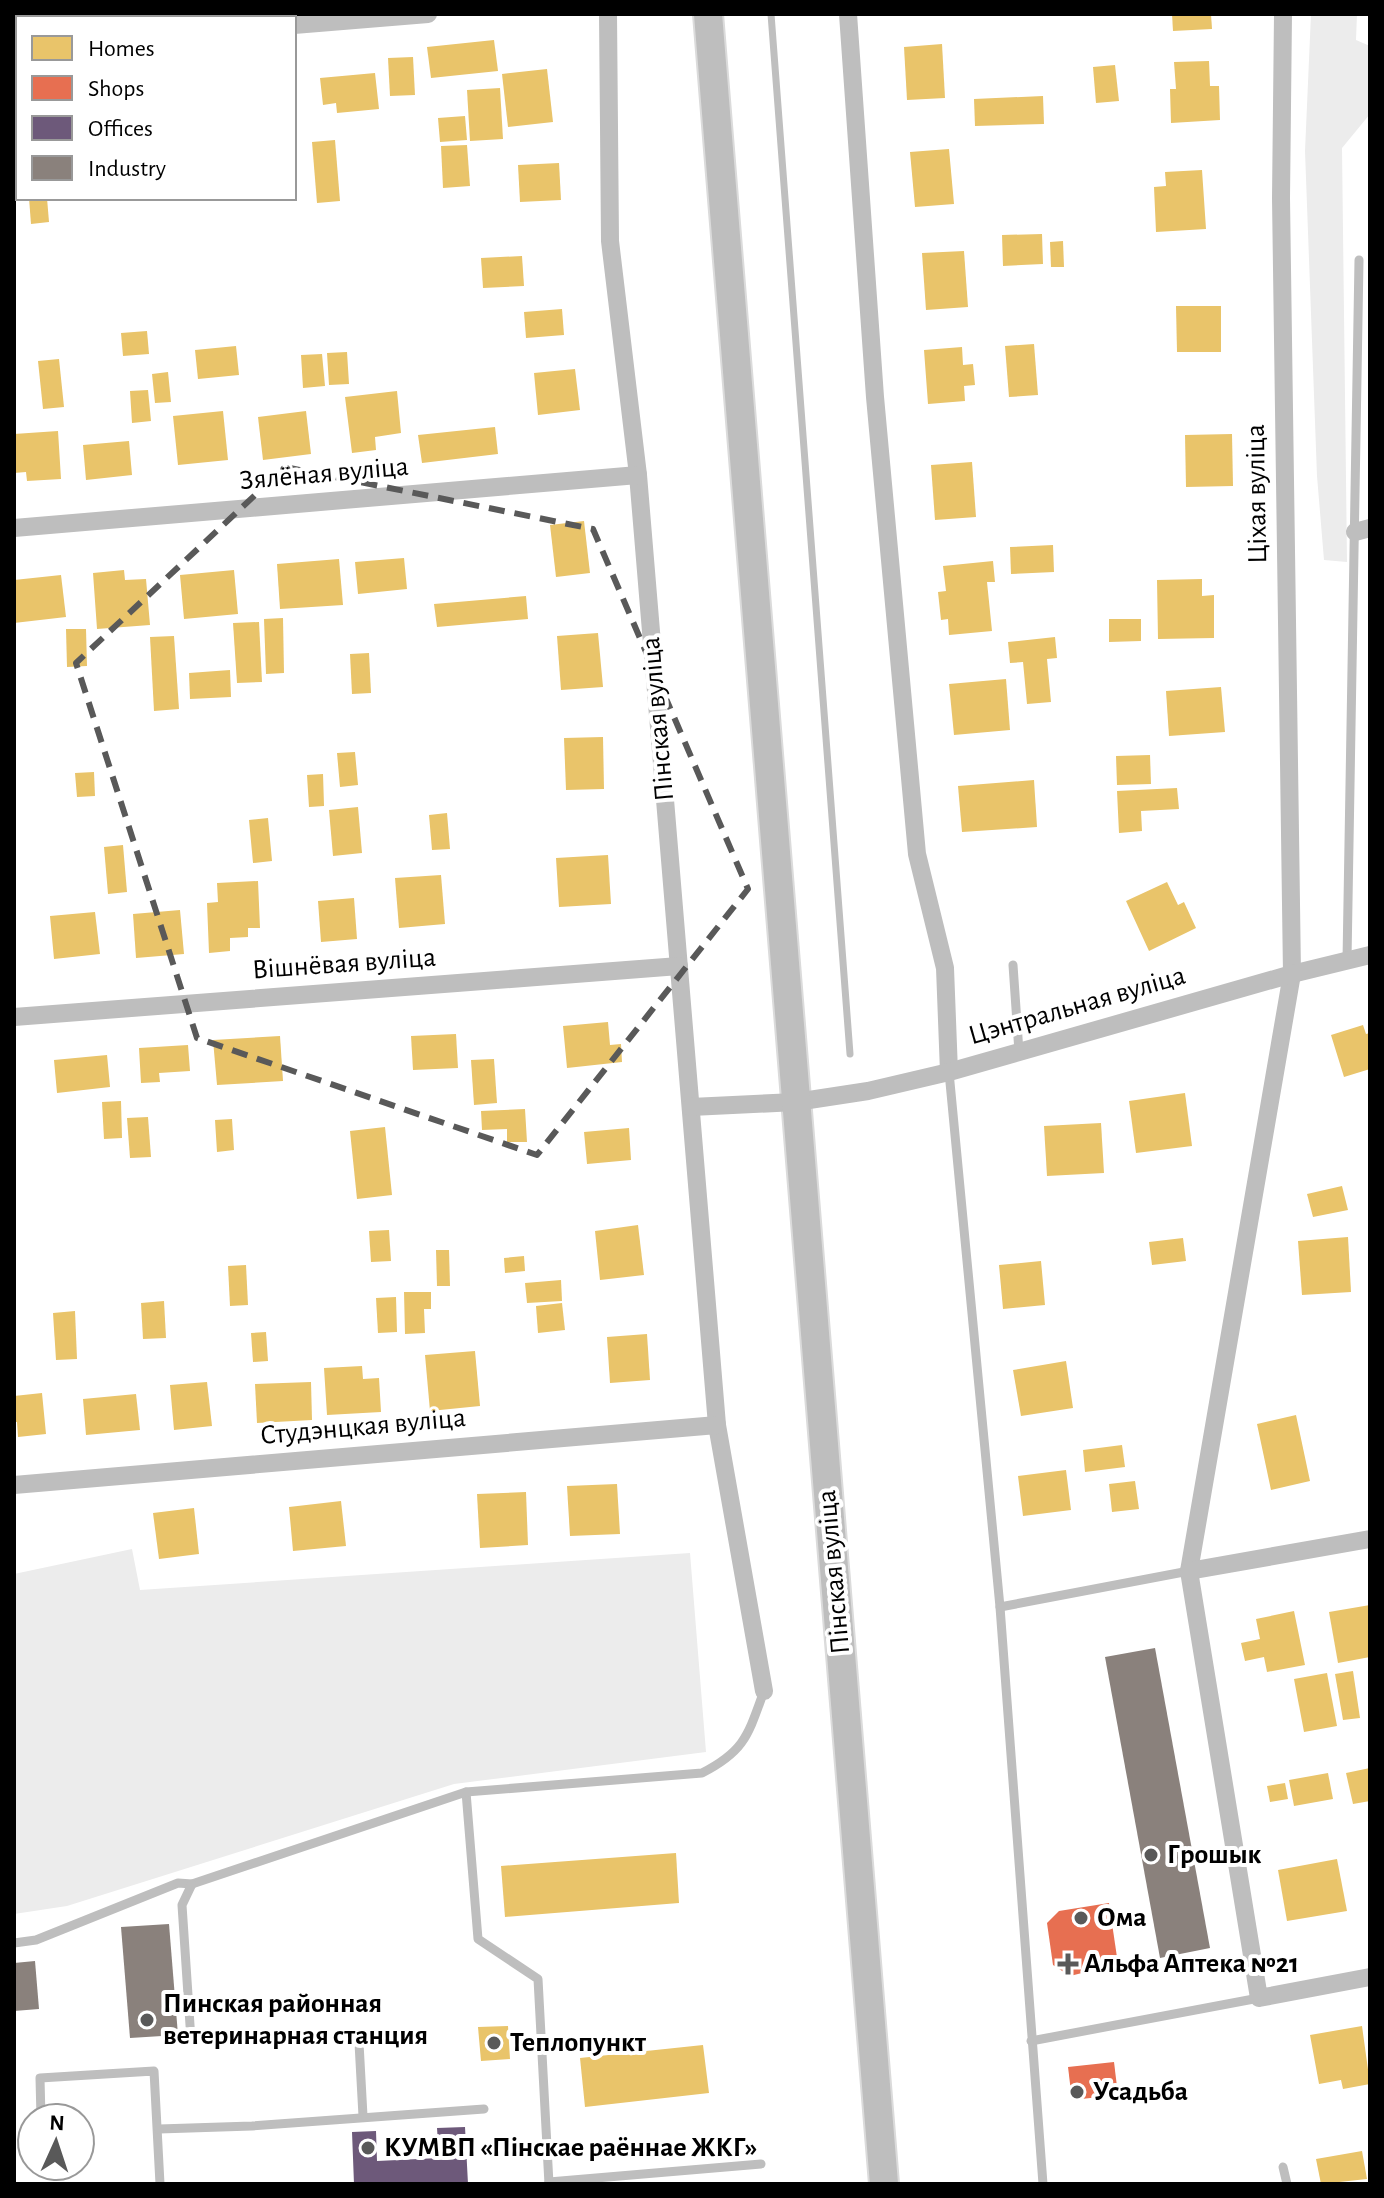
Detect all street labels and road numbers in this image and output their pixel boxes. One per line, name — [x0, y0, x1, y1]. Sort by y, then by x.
street label: Ціхая вуліца — [1242, 424, 1272, 564]
street label: Зялёная вуліца — [238, 453, 410, 495]
street label: Пінская вуліца — [637, 635, 679, 802]
street label: Вішнёвая вуліца — [251, 944, 437, 984]
street label: Цэнтральная вуліца — [965, 962, 1189, 1050]
street label: Студэнцкая вуліца — [259, 1404, 467, 1450]
street label: Пінская вуліца — [813, 1488, 855, 1655]

